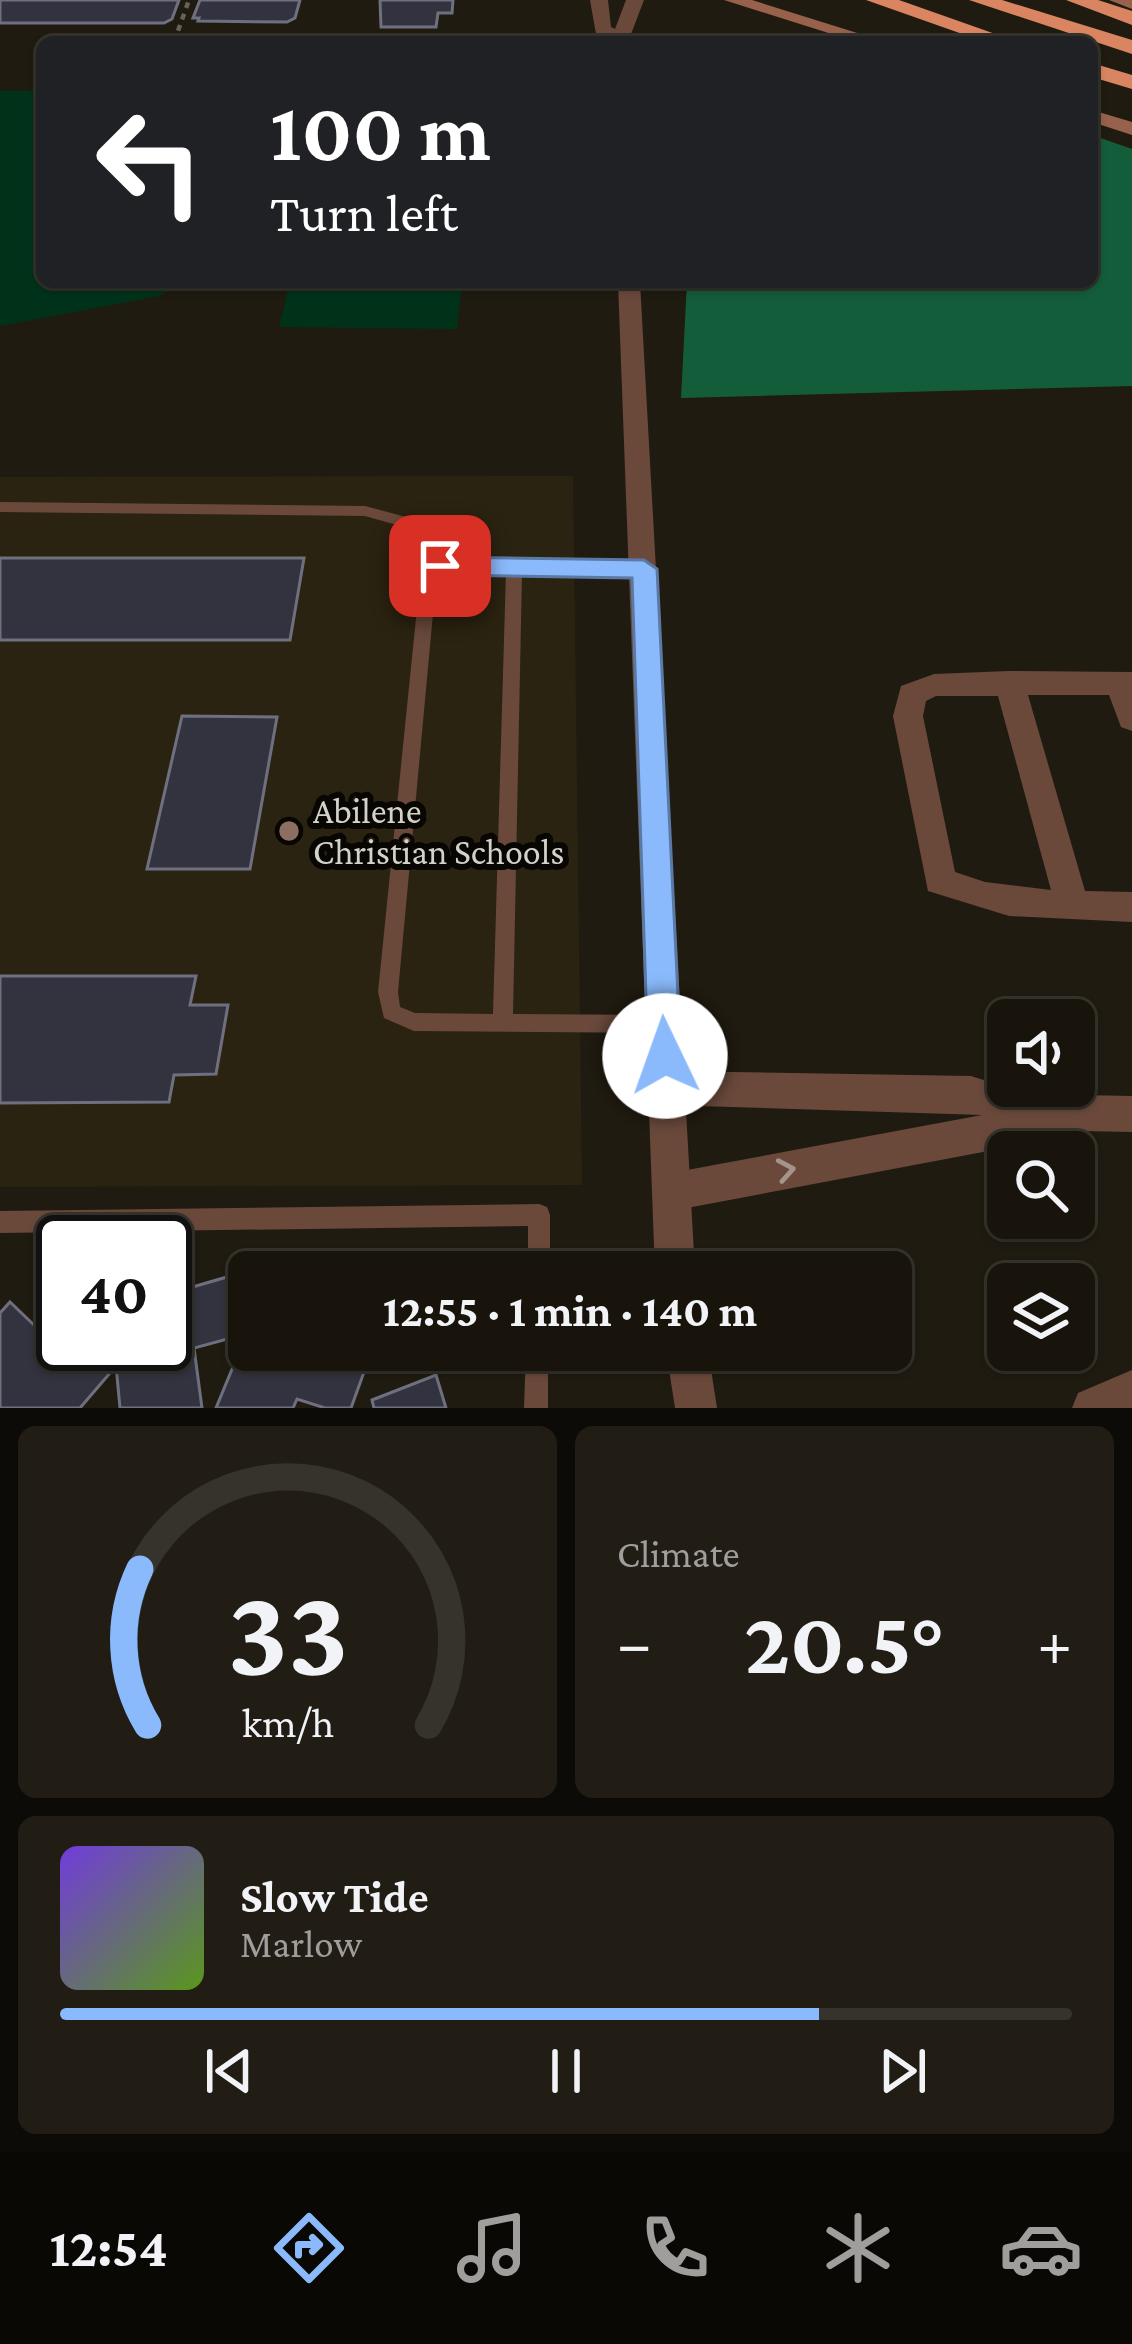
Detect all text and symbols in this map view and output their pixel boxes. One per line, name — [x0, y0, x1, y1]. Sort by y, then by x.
icon: left — [72, 84, 228, 240]
text: 100 m — [270, 85, 491, 178]
text: Turn left — [270, 183, 458, 243]
pin — [389, 515, 491, 617]
icon: arrive — [407, 533, 473, 599]
place label: Abilene Christian Schools — [313, 791, 564, 872]
marker: Abilene Christian Schools — [276, 818, 302, 844]
position arrow — [602, 993, 728, 1119]
map controls — [987, 999, 1095, 1371]
button: sound — [987, 999, 1095, 1107]
button: search — [987, 1131, 1095, 1239]
one-way arrow — [776, 1158, 796, 1184]
speed limit sign: 40 — [36, 1215, 192, 1371]
button: layers — [987, 1263, 1095, 1371]
text: 12:55 · 1 min · 140 m — [383, 1286, 757, 1336]
text: Climate — [617, 1532, 740, 1575]
text: 33 — [227, 1562, 348, 1701]
text: 20.5° — [744, 1592, 945, 1692]
text: − — [617, 1606, 652, 1679]
text: + — [1037, 1606, 1072, 1679]
text: km/h — [241, 1699, 334, 1746]
text: Slow Tide — [240, 1872, 429, 1922]
text: Marlow — [240, 1922, 362, 1965]
icon: previous — [196, 2038, 262, 2104]
icon: pause — [533, 2038, 599, 2104]
icon: next — [870, 2038, 936, 2104]
icon: directions — [267, 2206, 351, 2290]
icon: music — [450, 2206, 534, 2290]
icon: phone — [633, 2206, 717, 2290]
icon: climate — [816, 2206, 900, 2290]
icon: car — [999, 2206, 1083, 2290]
text: 12:54 — [49, 2218, 168, 2278]

